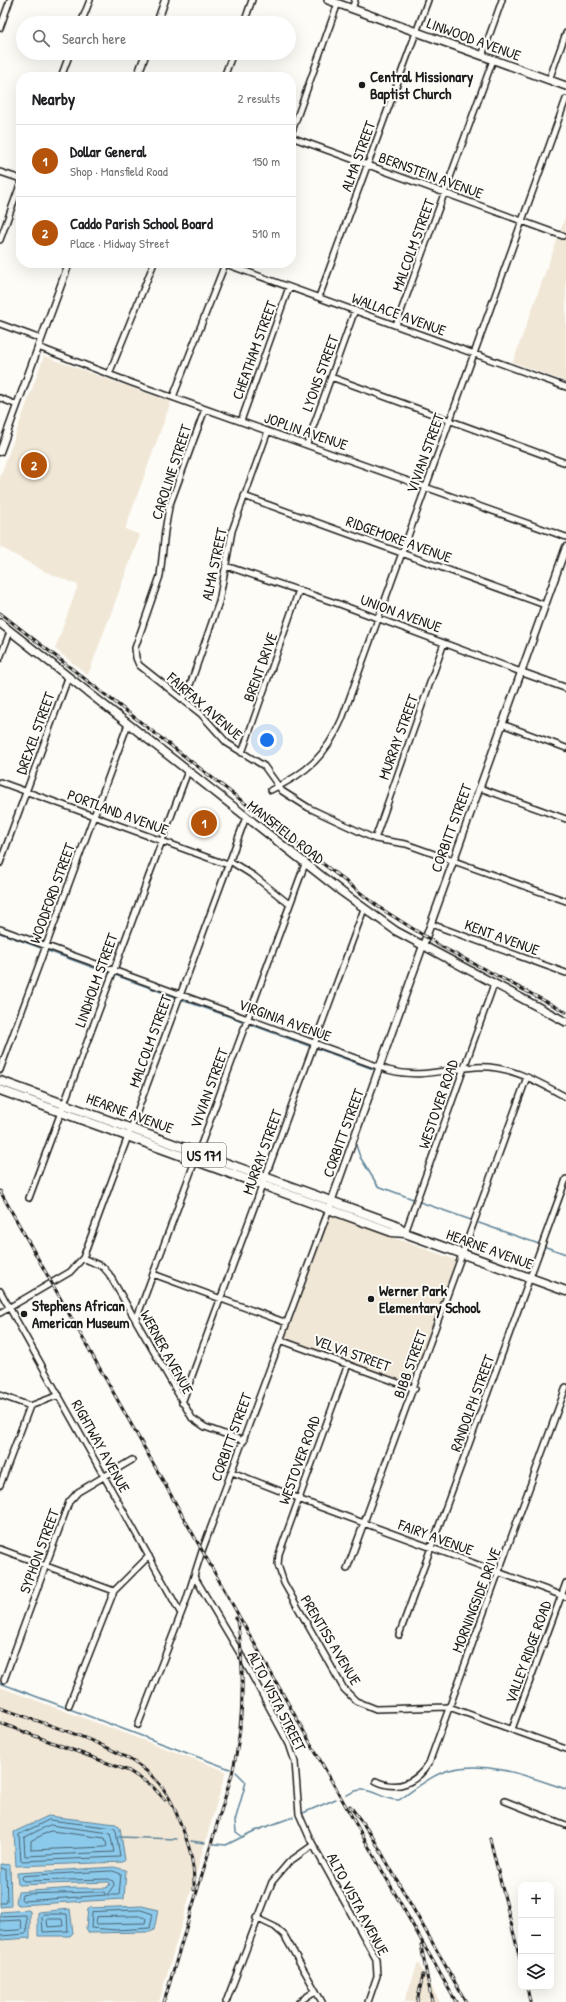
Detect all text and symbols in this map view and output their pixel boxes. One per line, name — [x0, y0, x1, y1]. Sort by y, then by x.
street label: LINWOOD AVENUE — [424, 12, 524, 66]
search box — [16, 16, 296, 60]
icon: search — [30, 27, 52, 49]
text: Search here — [62, 28, 126, 49]
place label: Central Missionary Baptist Church — [370, 66, 474, 105]
marker: Central Missionary Baptist Church — [357, 80, 367, 90]
text: Nearby — [32, 87, 75, 110]
text: 2 results — [238, 89, 280, 107]
street label: ALMA STREET — [336, 117, 381, 194]
text: Dollar General — [70, 141, 146, 162]
street label: BERNSTEIN AVENUE — [376, 146, 487, 204]
text: 1 — [43, 152, 47, 170]
text: 150 m — [252, 152, 280, 170]
text: Shop · Mansfield Road — [70, 162, 168, 180]
street label: MALCOLM STREET — [386, 195, 440, 294]
text: Caddo Parish School Board — [70, 213, 213, 234]
text: 2 — [42, 224, 48, 242]
text: 510 m — [252, 224, 280, 242]
text: Place · Midway Street — [70, 234, 169, 252]
street label: WALLACE AVENUE — [349, 287, 449, 341]
street label: CHEATHAM STREET — [226, 297, 282, 402]
street label: LYONS STREET — [296, 331, 344, 414]
street label: JOPLIN AVENUE — [262, 407, 351, 455]
street label: VIVIAN STREET — [401, 409, 450, 496]
street label: CAROLINE STREET — [146, 421, 197, 522]
pin: 2 — [21, 450, 47, 480]
street label: RIDGEMORE AVENUE — [343, 510, 455, 568]
street label: ALMA STREET — [196, 525, 232, 602]
street label: UNION AVENUE — [358, 589, 445, 637]
street label: BRENT DRIVE — [238, 629, 282, 704]
street label: FAIRFAX AVENUE — [162, 667, 248, 745]
street label: DREXEL STREET — [10, 688, 60, 777]
street label: MURRAY STREET — [373, 691, 423, 783]
your location — [257, 730, 277, 750]
street label: CORBITT STREET — [425, 780, 477, 875]
street label: PORTLAND AVENUE — [65, 784, 172, 840]
street label: MANSFIELD ROAD — [243, 795, 330, 869]
pin: 1 — [191, 808, 217, 838]
street label: WOODFORD STREET — [24, 839, 80, 946]
street label: KENT AVENUE — [462, 914, 543, 960]
street label: LINDHOLM STREET — [69, 929, 123, 1030]
street label: MALCOLM STREET — [123, 991, 177, 1090]
street label: VIRGINIA AVENUE — [236, 994, 335, 1047]
street label: VIVIAN STREET — [185, 1044, 234, 1131]
street label: WESTOVER ROAD — [413, 1056, 463, 1151]
street label: CORBITT STREET — [317, 1085, 369, 1180]
street label: HEARNE AVENUE — [84, 1088, 177, 1139]
street label: MURRAY STREET — [237, 1106, 287, 1198]
road number: US 171 — [182, 1143, 226, 1167]
street label: HEARNE AVENUE — [444, 1224, 537, 1275]
place label: Werner Park Elementary School — [379, 1280, 481, 1319]
marker: Werner Park Elementary School — [366, 1294, 376, 1304]
place label: Stephens African American Museum — [32, 1295, 129, 1333]
street label: WERNER AVENUE — [135, 1306, 199, 1398]
marker: Stephens African American Museum — [19, 1309, 29, 1319]
street label: BIBB STREET — [388, 1326, 432, 1401]
street label: VELVA STREET — [310, 1329, 394, 1377]
street label: RANDOLPH STREET — [445, 1351, 500, 1454]
street label: CORBITT STREET — [205, 1389, 257, 1484]
street label: RIGHTWAY AVENUE — [67, 1396, 135, 1497]
street label: WESTOVER ROAD — [273, 1412, 325, 1507]
street label: SYPHON STREET — [14, 1505, 64, 1596]
street label: FAIRY AVENUE — [395, 1513, 477, 1560]
street label: MORNINGSIDE DRIVE — [446, 1544, 506, 1656]
street label: PRENTISS AVENUE — [296, 1591, 366, 1689]
street label: VALLEY RIDGE ROAD — [500, 1597, 557, 1706]
street label: ALTO VISTA STREET — [243, 1648, 312, 1755]
street label: ALTO VISTA AVENUE — [322, 1849, 394, 1959]
map controls — [518, 1882, 554, 1990]
button: + — [518, 1882, 554, 1918]
button: − — [518, 1918, 554, 1954]
button: layers — [518, 1954, 554, 1990]

